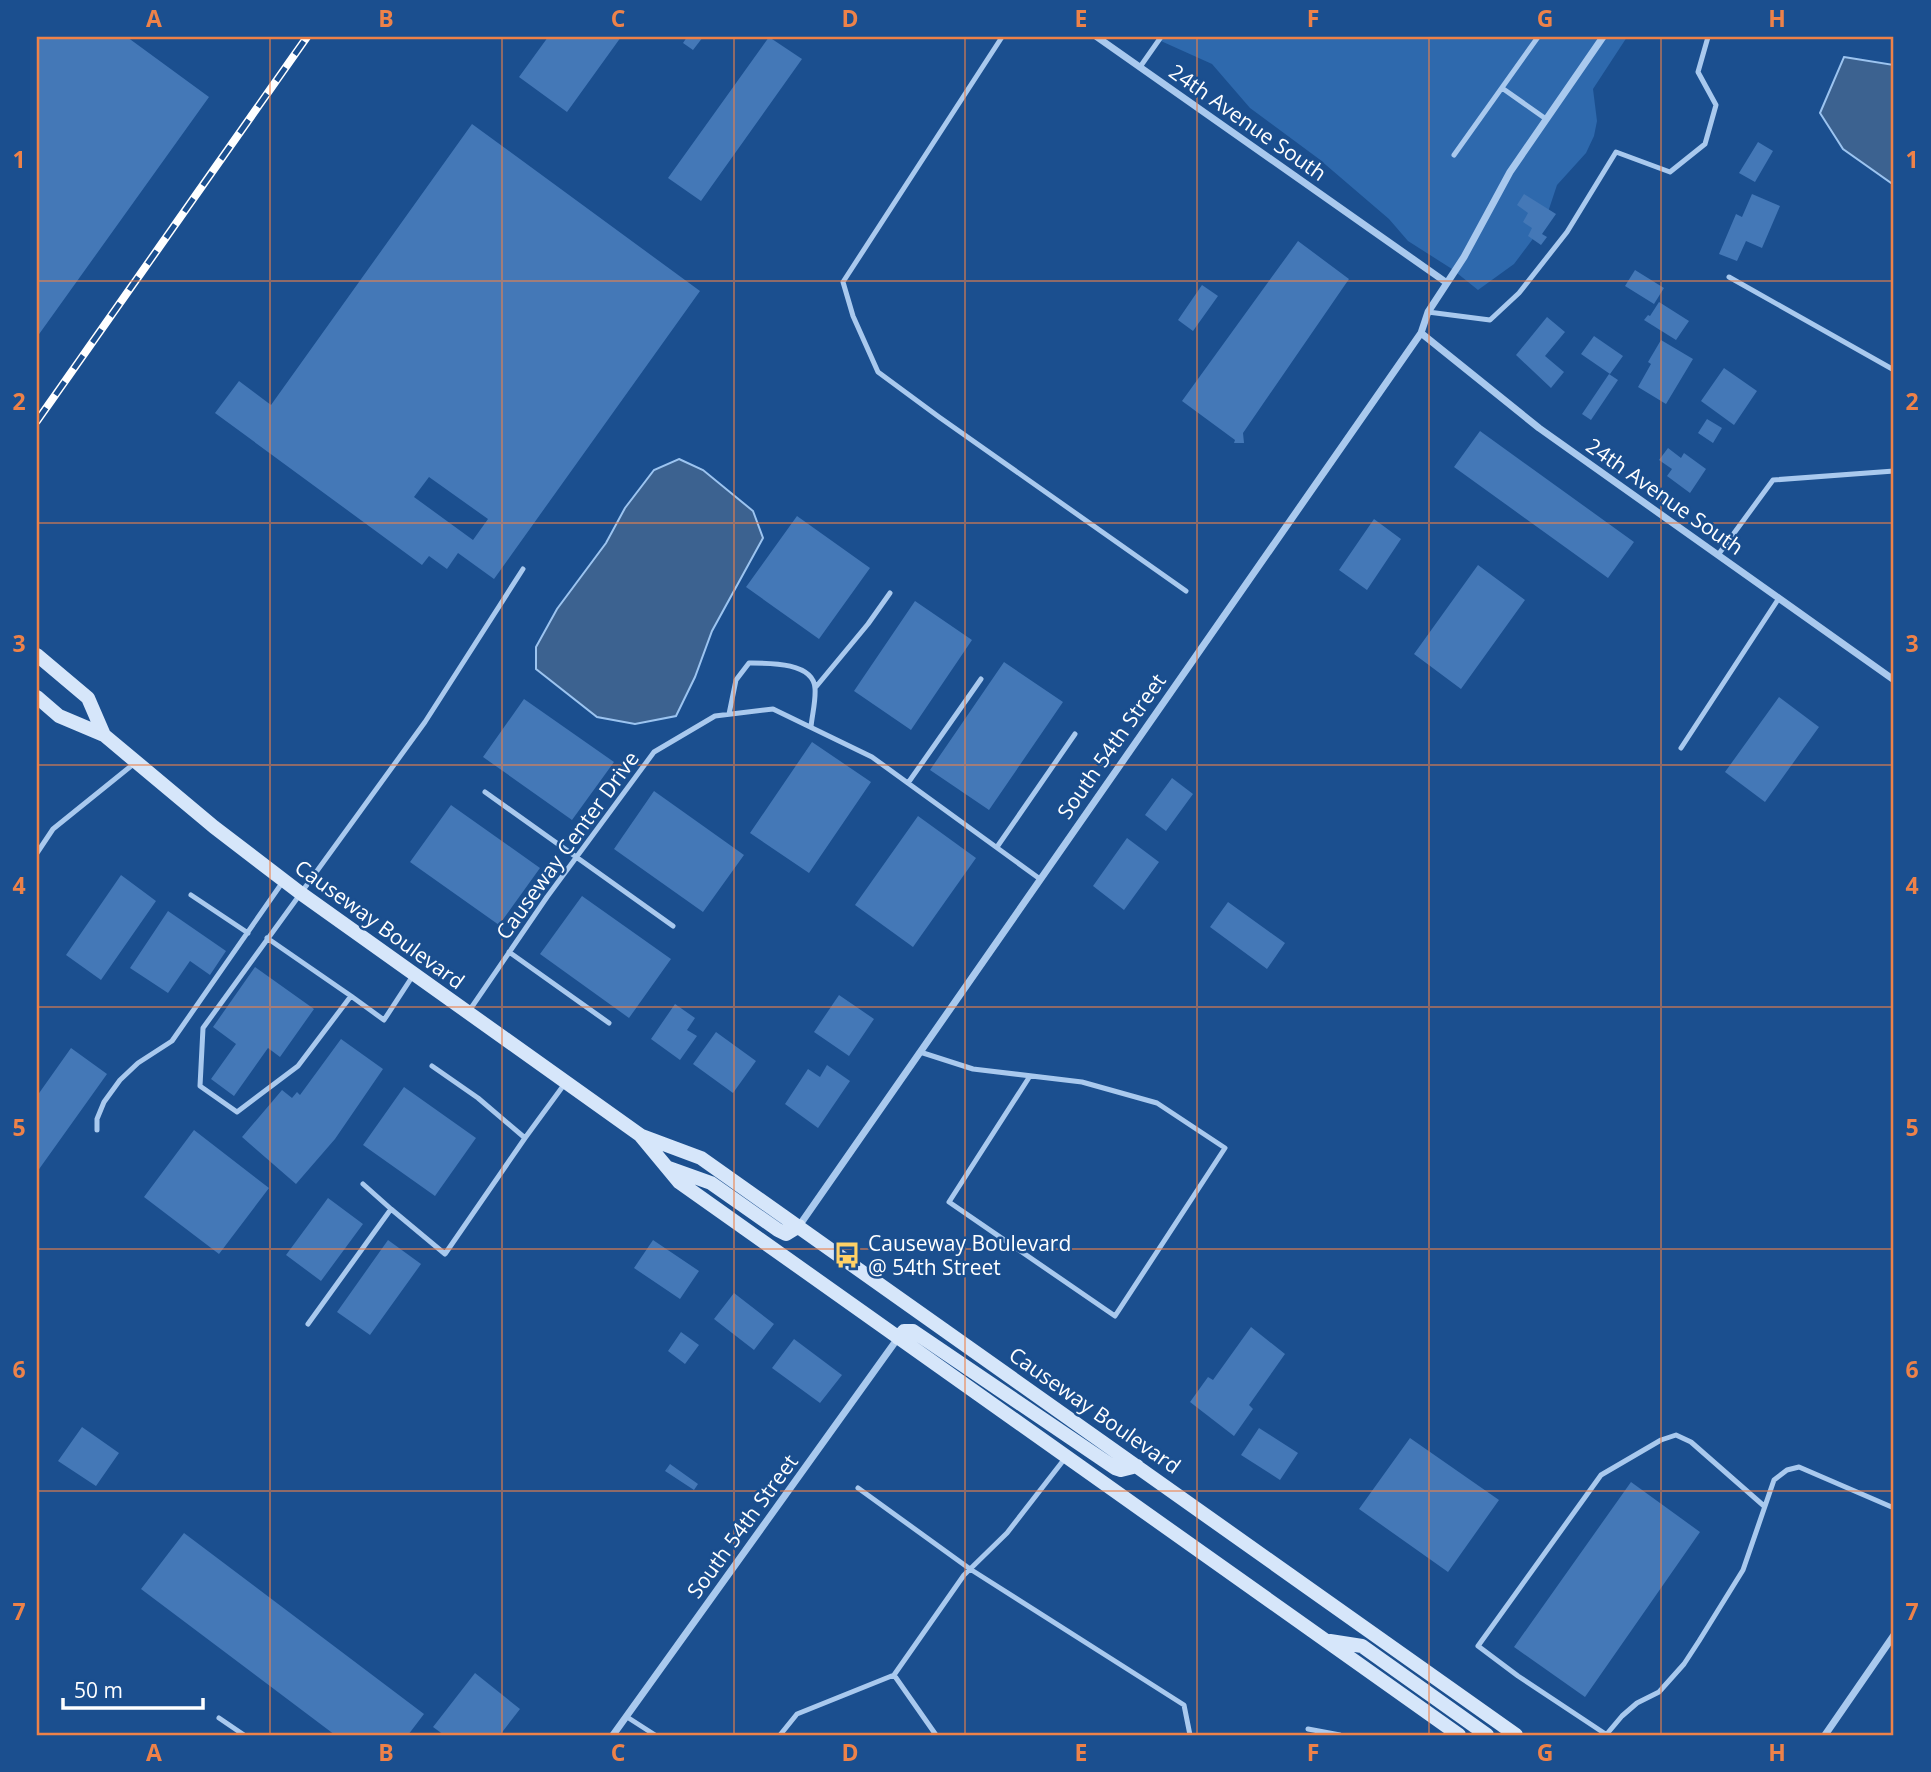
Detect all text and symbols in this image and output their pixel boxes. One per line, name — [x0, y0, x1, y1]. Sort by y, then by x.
text: A — [146, 2, 162, 34]
text: B — [378, 2, 394, 34]
text: C — [611, 2, 625, 34]
text: D — [841, 2, 859, 34]
text: E — [1075, 2, 1087, 34]
text: F — [1307, 2, 1319, 34]
text: G — [1537, 2, 1553, 34]
text: H — [1768, 2, 1786, 34]
street label: 24th Avenue South — [1164, 57, 1332, 187]
text: 1 — [12, 143, 26, 175]
text: 1 — [1905, 143, 1919, 175]
text: 2 — [12, 385, 26, 417]
text: 2 — [1905, 385, 1919, 417]
street label: 24th Avenue South — [1581, 431, 1749, 561]
text: 3 — [12, 627, 26, 659]
text: 3 — [1905, 627, 1919, 659]
street label: South 54th Street — [1050, 668, 1172, 824]
street label: Causeway Center Drive — [489, 745, 645, 945]
street label: Causeway Boulevard — [290, 853, 470, 995]
text: 4 — [12, 869, 26, 901]
text: 4 — [1905, 869, 1919, 901]
text: 5 — [12, 1111, 26, 1143]
text: 5 — [1905, 1111, 1919, 1143]
place label: Causeway Boulevard @ 54th Street — [868, 1229, 1071, 1281]
bus stop icon: Causeway Boulevard @ 54th Street — [832, 1240, 862, 1270]
street label: Causeway Boulevard — [1004, 1340, 1186, 1480]
text: 6 — [12, 1353, 26, 1385]
text: 6 — [1905, 1353, 1919, 1385]
street label: South 54th Street — [680, 1448, 804, 1604]
text: 7 — [12, 1595, 26, 1627]
text: 7 — [1905, 1595, 1919, 1627]
scale bar — [63, 1667, 203, 1711]
text: 50 m — [74, 1676, 123, 1704]
text: A — [146, 1736, 162, 1768]
text: B — [378, 1736, 394, 1768]
text: C — [611, 1736, 625, 1768]
text: D — [841, 1736, 859, 1768]
text: E — [1075, 1736, 1087, 1768]
text: F — [1307, 1736, 1319, 1768]
text: G — [1537, 1736, 1553, 1768]
text: H — [1768, 1736, 1786, 1768]

